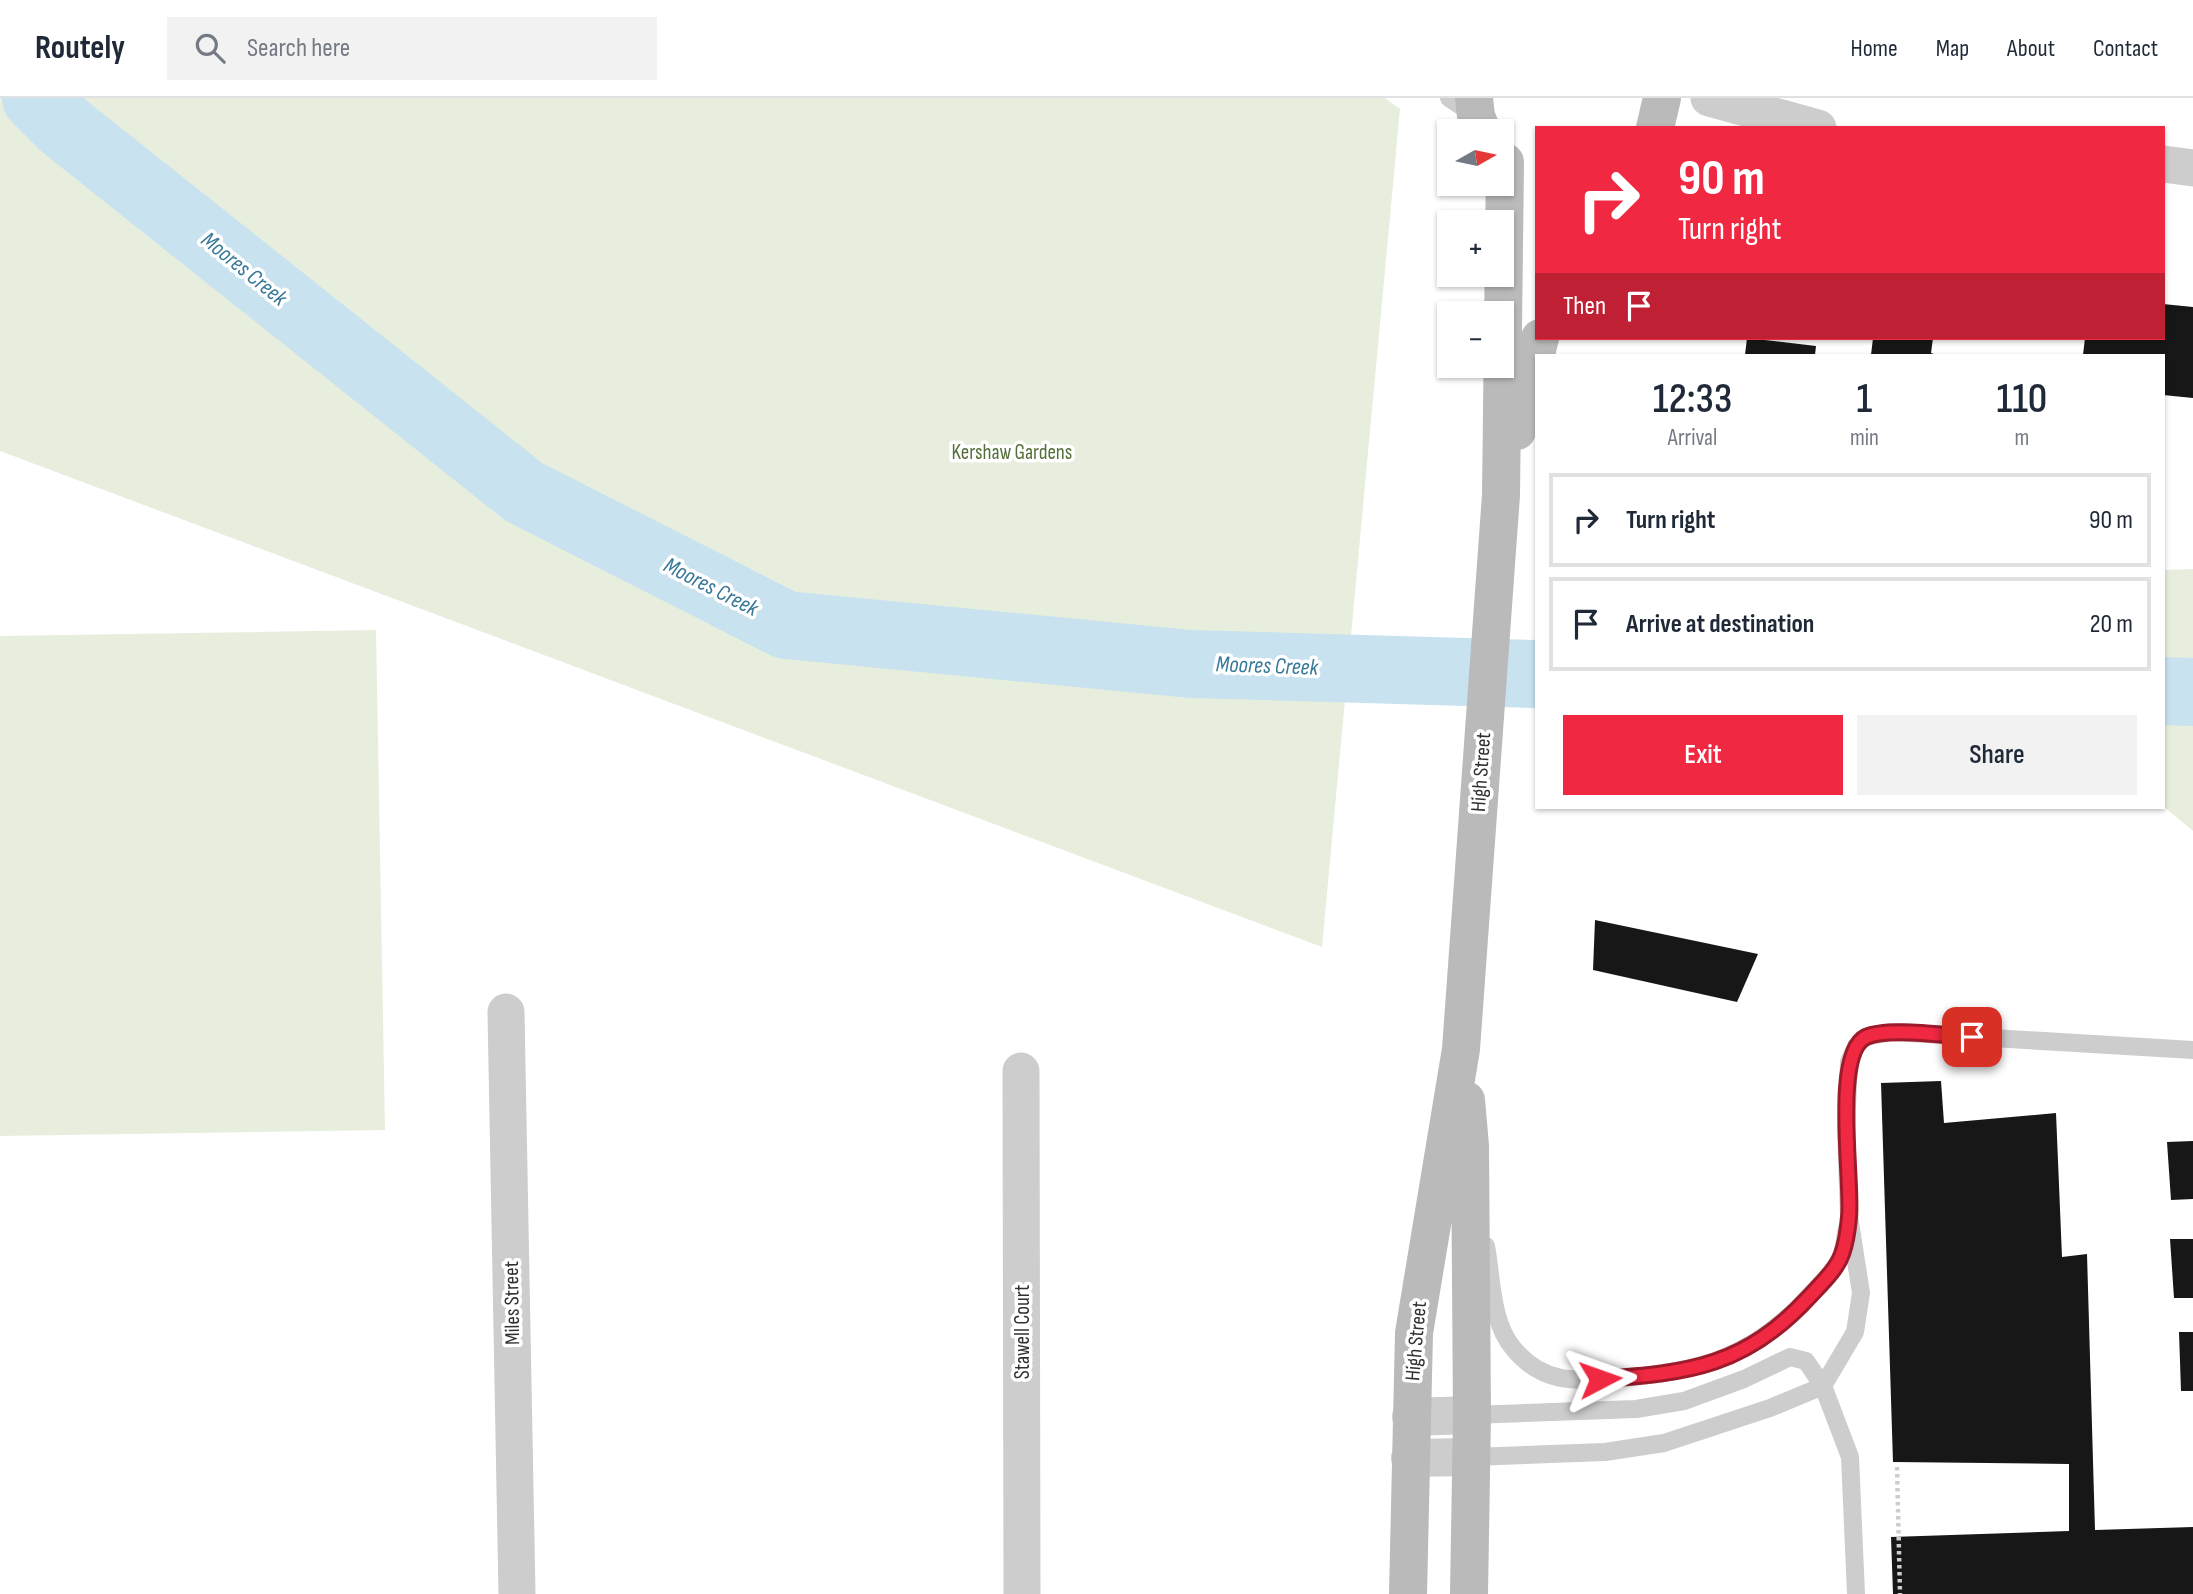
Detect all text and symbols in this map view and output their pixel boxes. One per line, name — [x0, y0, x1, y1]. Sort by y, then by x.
search box — [167, 17, 657, 80]
text: Routely — [35, 28, 125, 68]
icon: search — [191, 29, 229, 67]
text: Search here — [247, 33, 350, 64]
text: Home — [1850, 34, 1898, 63]
text: Map — [1936, 34, 1969, 63]
text: About — [2007, 34, 2055, 63]
text: Contact — [2093, 34, 2158, 63]
north arrow — [1437, 119, 1514, 196]
map controls — [1437, 119, 1514, 378]
text: 90 m — [1678, 150, 1765, 209]
icon: right — [1563, 154, 1654, 245]
button: + — [1437, 210, 1514, 287]
text: Turn right — [1678, 210, 1782, 249]
water label: Moores Creek — [195, 226, 294, 313]
icon: arrive — [1620, 287, 1658, 325]
text: Then — [1563, 291, 1606, 322]
button: − — [1437, 301, 1514, 378]
text: 12:33 — [1653, 374, 1732, 425]
text: 1 — [1856, 374, 1872, 425]
text: 110 — [1996, 374, 2047, 425]
text: Arrival — [1668, 424, 1717, 452]
text: min — [1850, 424, 1879, 452]
text: m — [2014, 424, 2029, 452]
park label: Kershaw Gardens — [952, 440, 1072, 465]
icon: right — [1567, 501, 1605, 539]
text: Turn right — [1626, 505, 1715, 536]
text: 90 m — [2089, 505, 2133, 536]
water label: Moores Creek — [659, 551, 764, 623]
icon: arrive — [1567, 605, 1605, 643]
text: Arrive at destination — [1626, 609, 1814, 640]
text: 20 m — [2090, 609, 2133, 640]
water label: Moores Creek — [1215, 650, 1320, 682]
button: Exit — [1563, 715, 1843, 795]
button: Share — [1857, 715, 2137, 795]
street label: High Street — [1466, 731, 1496, 813]
pin — [1942, 1007, 2002, 1067]
icon: arrive — [1953, 1018, 1991, 1056]
street label: Miles Street — [499, 1261, 525, 1345]
street label: Stawell Court — [1010, 1285, 1035, 1379]
street label: High Street — [1400, 1300, 1432, 1382]
position arrow — [1563, 1342, 1637, 1416]

